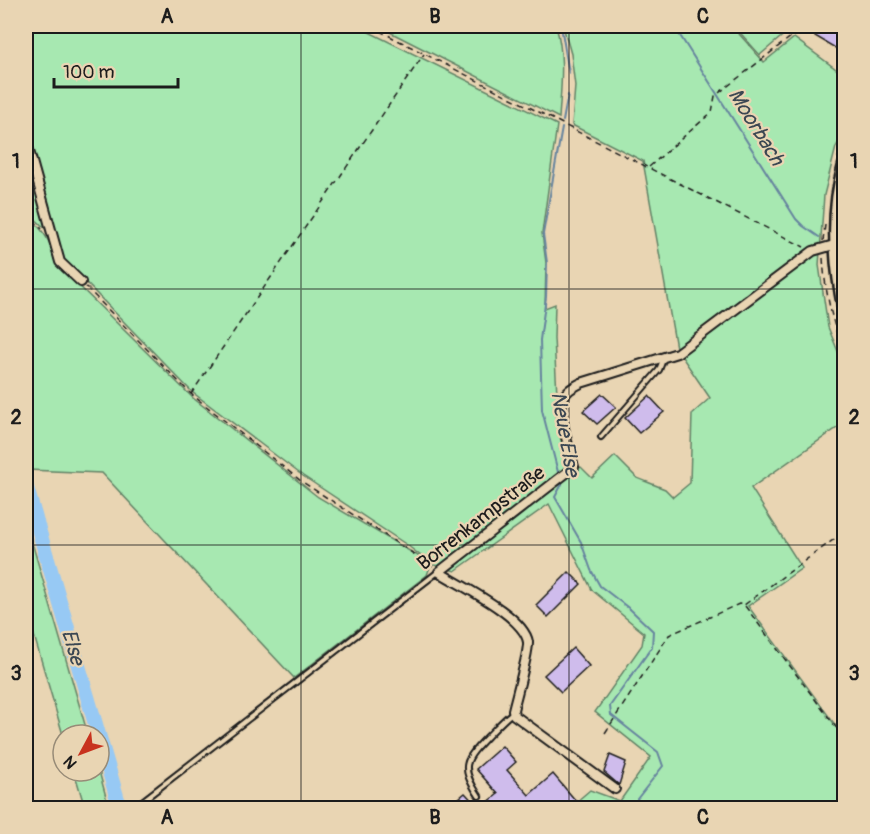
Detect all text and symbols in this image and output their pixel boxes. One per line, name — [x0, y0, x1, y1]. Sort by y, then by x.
text: A — [161, 4, 174, 29]
text: B — [429, 4, 441, 29]
text: C — [697, 4, 709, 29]
scale bar — [54, 51, 178, 89]
text: 100 m — [63, 61, 115, 84]
water label: Moorbach — [722, 83, 791, 171]
text: 1 — [12, 149, 20, 174]
text: 1 — [850, 149, 858, 174]
water label: Neue Else — [544, 389, 586, 481]
text: 2 — [10, 405, 22, 430]
text: 2 — [848, 405, 860, 430]
street label: Borrenkampstraße — [412, 460, 550, 576]
water label: Else — [55, 626, 92, 670]
text: 3 — [10, 661, 22, 686]
text: 3 — [848, 661, 860, 686]
north arrow — [51, 723, 111, 783]
text: N — [59, 751, 82, 773]
text: A — [161, 805, 174, 830]
text: B — [429, 805, 441, 830]
text: C — [697, 805, 709, 830]

